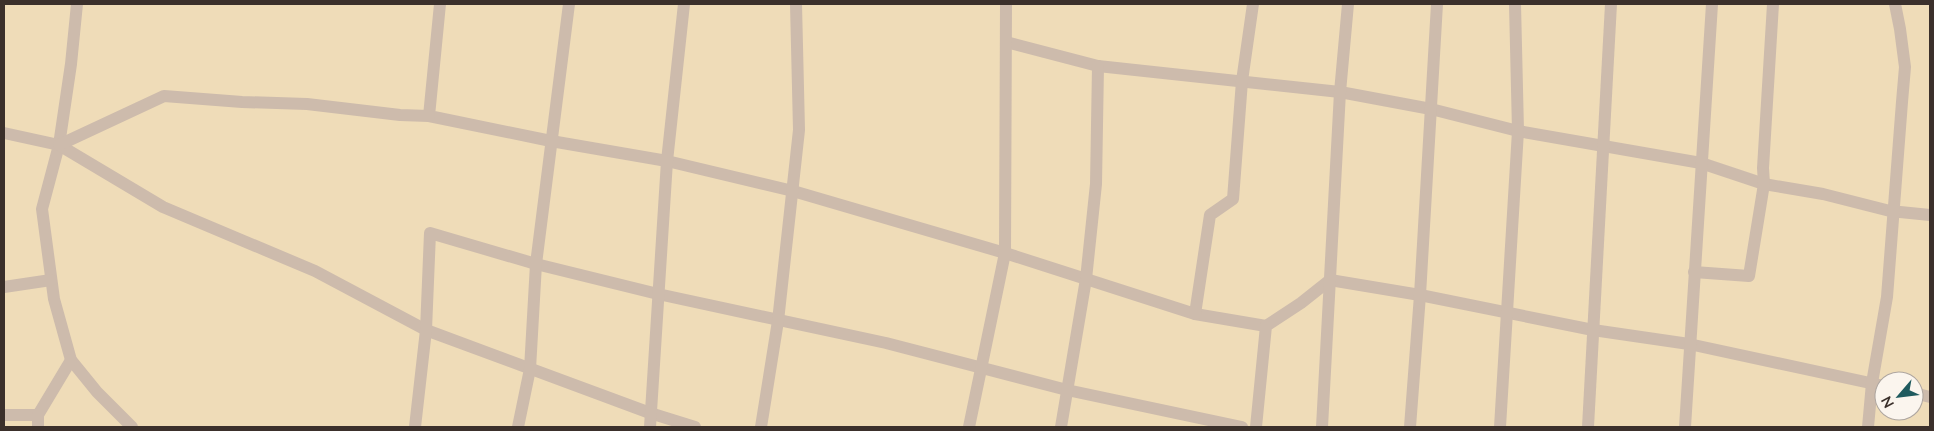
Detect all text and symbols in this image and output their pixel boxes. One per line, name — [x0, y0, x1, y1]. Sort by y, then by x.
north arrow — [1874, 371, 1924, 421]
text: N — [1877, 394, 1897, 411]

